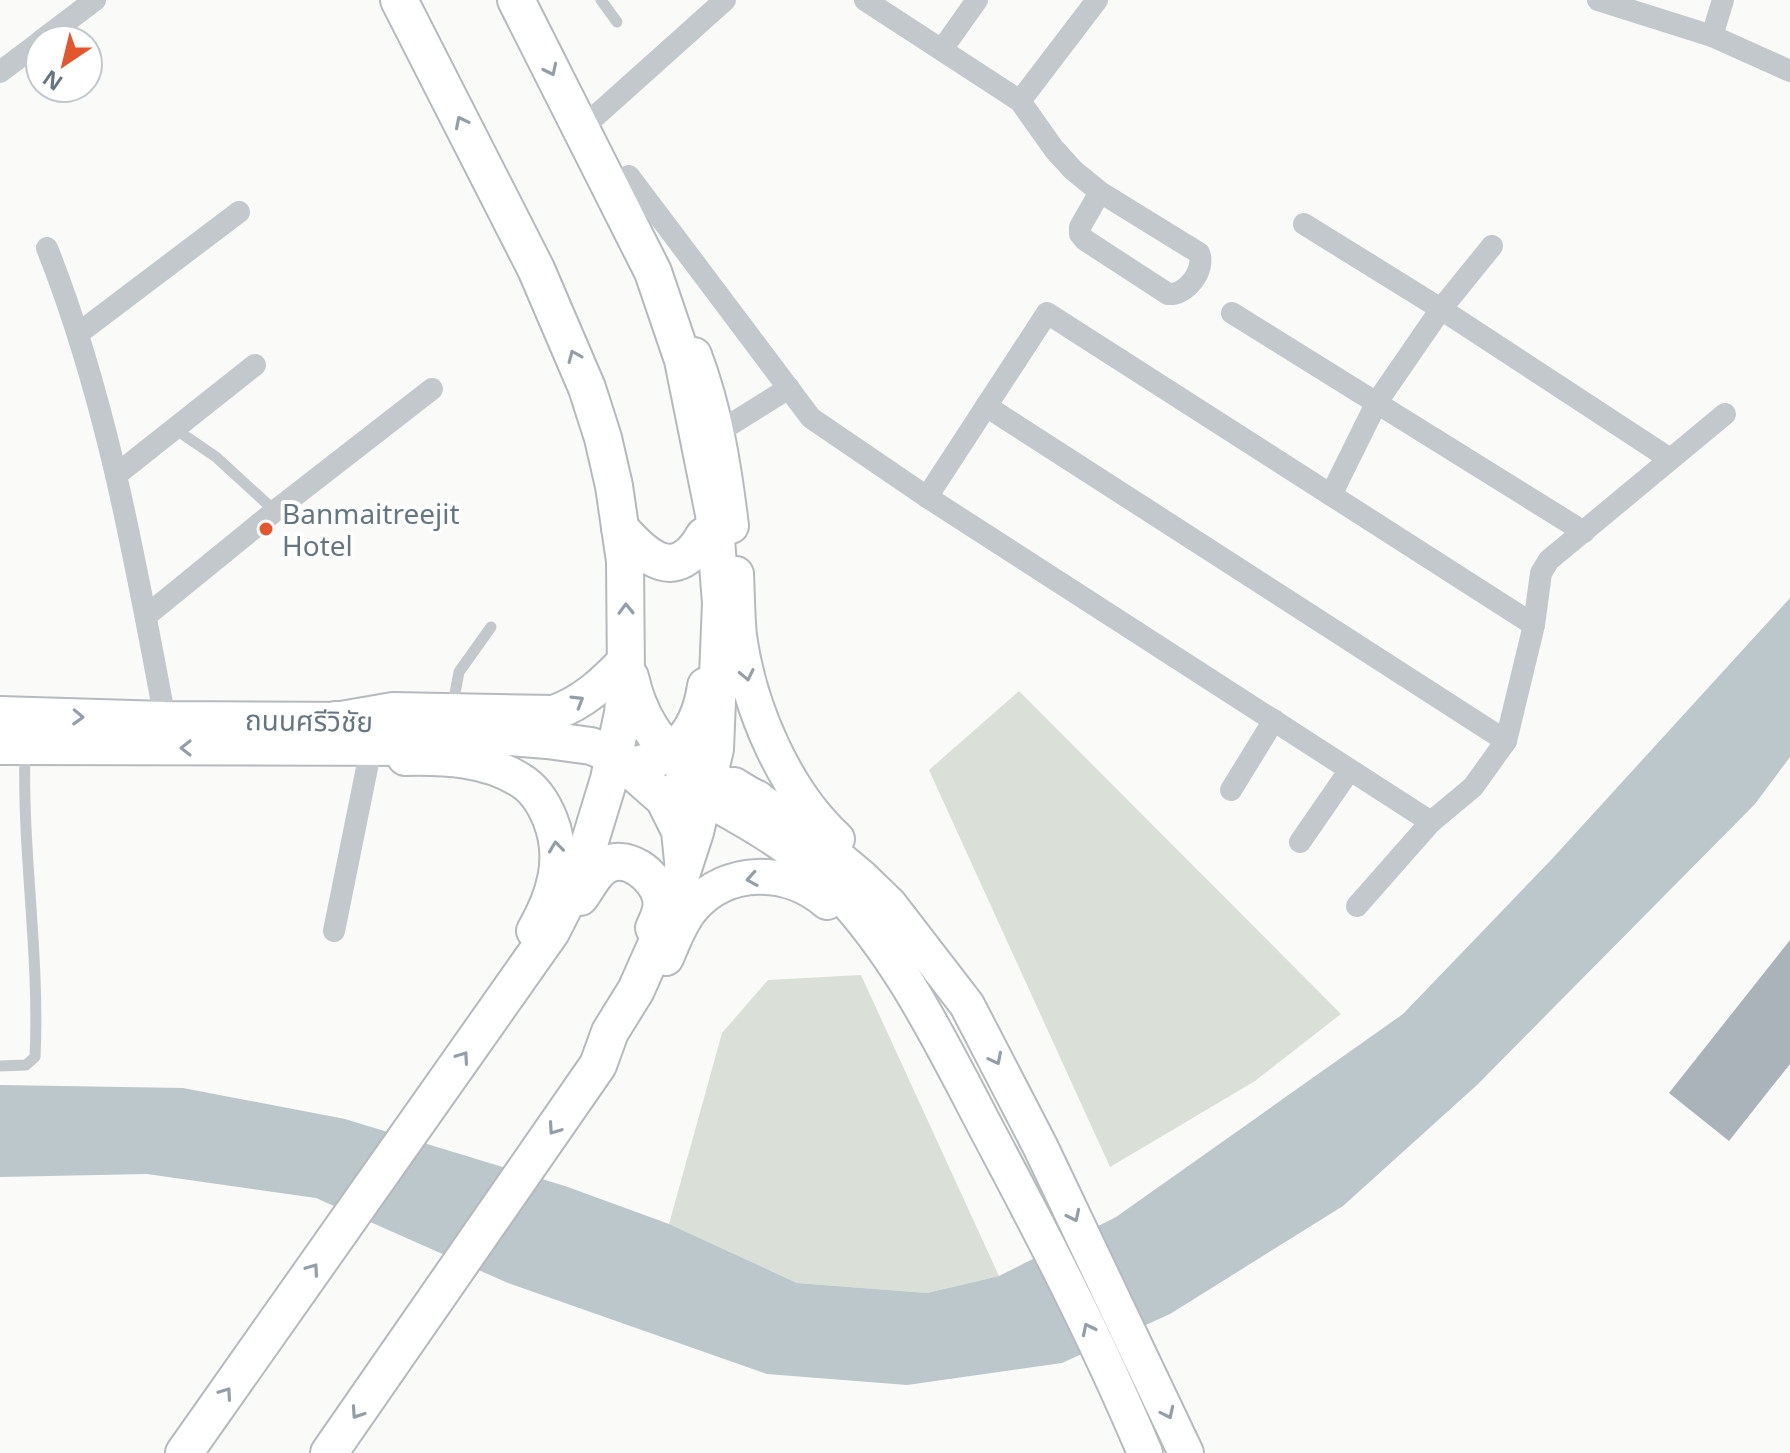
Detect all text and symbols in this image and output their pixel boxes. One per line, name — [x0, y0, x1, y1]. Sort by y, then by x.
north arrow — [24, 24, 104, 104]
one-way arrow — [541, 62, 556, 77]
text: N — [36, 64, 68, 99]
one-way arrow — [455, 116, 471, 131]
one-way arrow — [567, 350, 583, 364]
place label: Banmaitreejit Hotel — [282, 494, 460, 564]
marker: Banmaitreejit Hotel — [257, 520, 275, 538]
one-way arrow — [617, 602, 634, 615]
one-way arrow — [738, 668, 755, 681]
one-way arrow — [570, 696, 584, 711]
street label: ถนนศรีวิชัย — [245, 700, 373, 740]
one-way arrow — [72, 708, 85, 725]
one-way arrow — [179, 739, 192, 757]
one-way arrow — [548, 840, 565, 853]
one-way arrow — [746, 869, 759, 886]
one-way arrow — [987, 1050, 1002, 1065]
one-way arrow — [453, 1051, 468, 1065]
one-way arrow — [549, 1121, 564, 1135]
one-way arrow — [1064, 1208, 1080, 1223]
one-way arrow — [303, 1264, 318, 1278]
one-way arrow — [1082, 1322, 1098, 1337]
one-way arrow — [216, 1387, 231, 1402]
one-way arrow — [351, 1404, 366, 1418]
one-way arrow — [1158, 1405, 1174, 1420]

